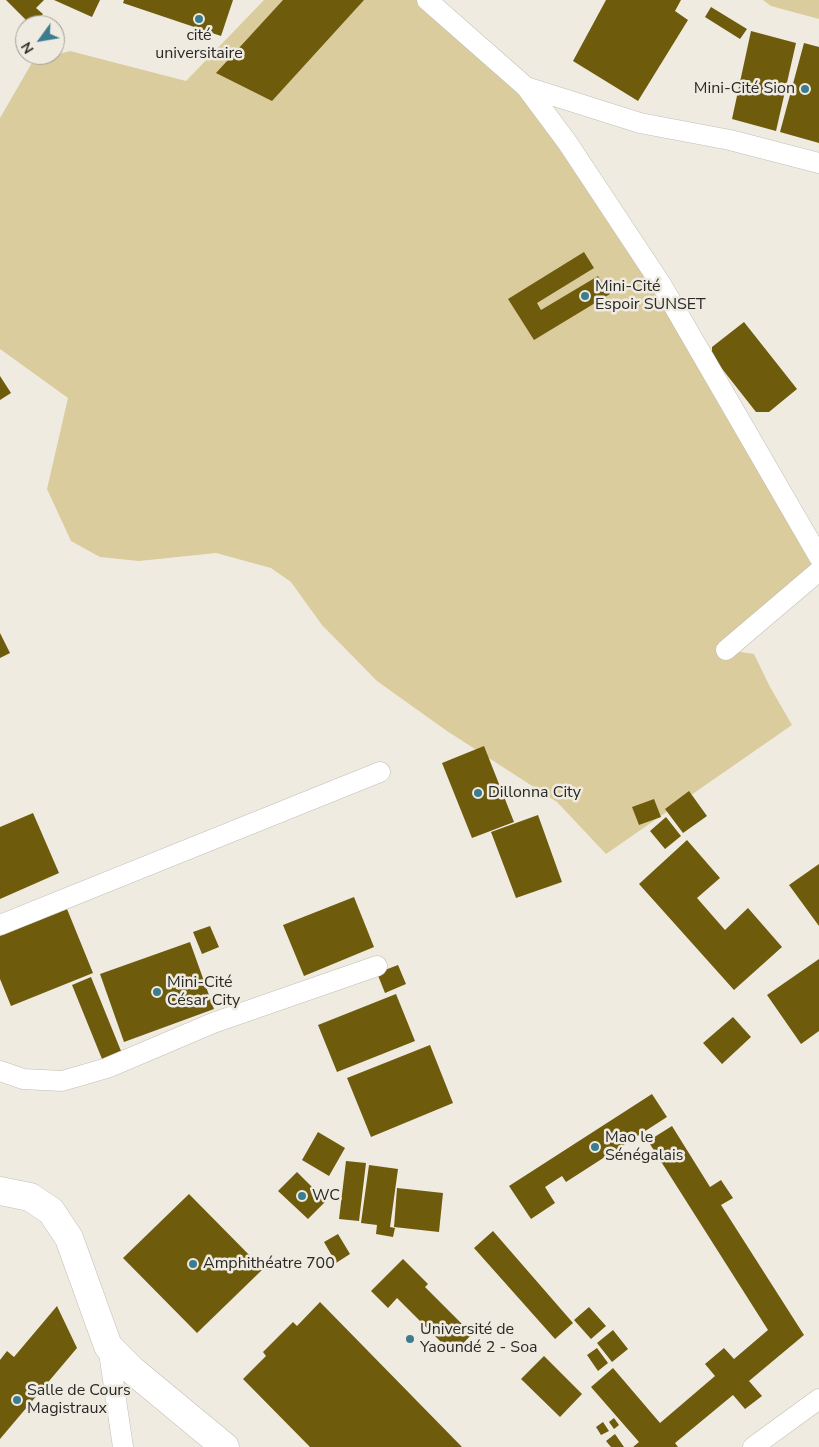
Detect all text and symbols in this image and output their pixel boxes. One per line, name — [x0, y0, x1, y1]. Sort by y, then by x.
marker: cité universitaire — [193, 13, 205, 25]
north arrow — [15, 15, 65, 65]
place label: cité universitaire — [155, 26, 243, 64]
text: N — [17, 38, 39, 57]
place label: Mini-Cité Sion — [694, 79, 795, 99]
marker: Mini-Cité Sion — [799, 83, 811, 95]
place label: Mini-Cité Espoir SUNSET — [595, 277, 706, 315]
marker: Mini-Cité Espoir SUNSET — [579, 290, 591, 302]
place label: Dillonna City — [488, 783, 581, 803]
marker: Dillonna City — [472, 787, 484, 799]
place label: Mini-Cité César City — [167, 973, 240, 1011]
marker: Mini-Cité César City — [151, 986, 163, 998]
place label: Mao le Sénégalais — [605, 1128, 683, 1166]
marker: Mao le Sénégalais — [589, 1141, 601, 1153]
place label: WC — [312, 1186, 340, 1206]
marker: WC — [296, 1190, 308, 1202]
place label: Amphithéatre 700 — [203, 1254, 335, 1274]
marker: Amphithéatre 700 — [187, 1258, 199, 1270]
place label: Université de Yaoundé 2 - Soa — [420, 1320, 538, 1358]
marker: Université de Yaoundé 2 - Soa — [404, 1333, 416, 1345]
place label: Salle de Cours Magistraux — [27, 1381, 131, 1419]
marker: Salle de Cours Magistraux — [11, 1394, 23, 1406]

